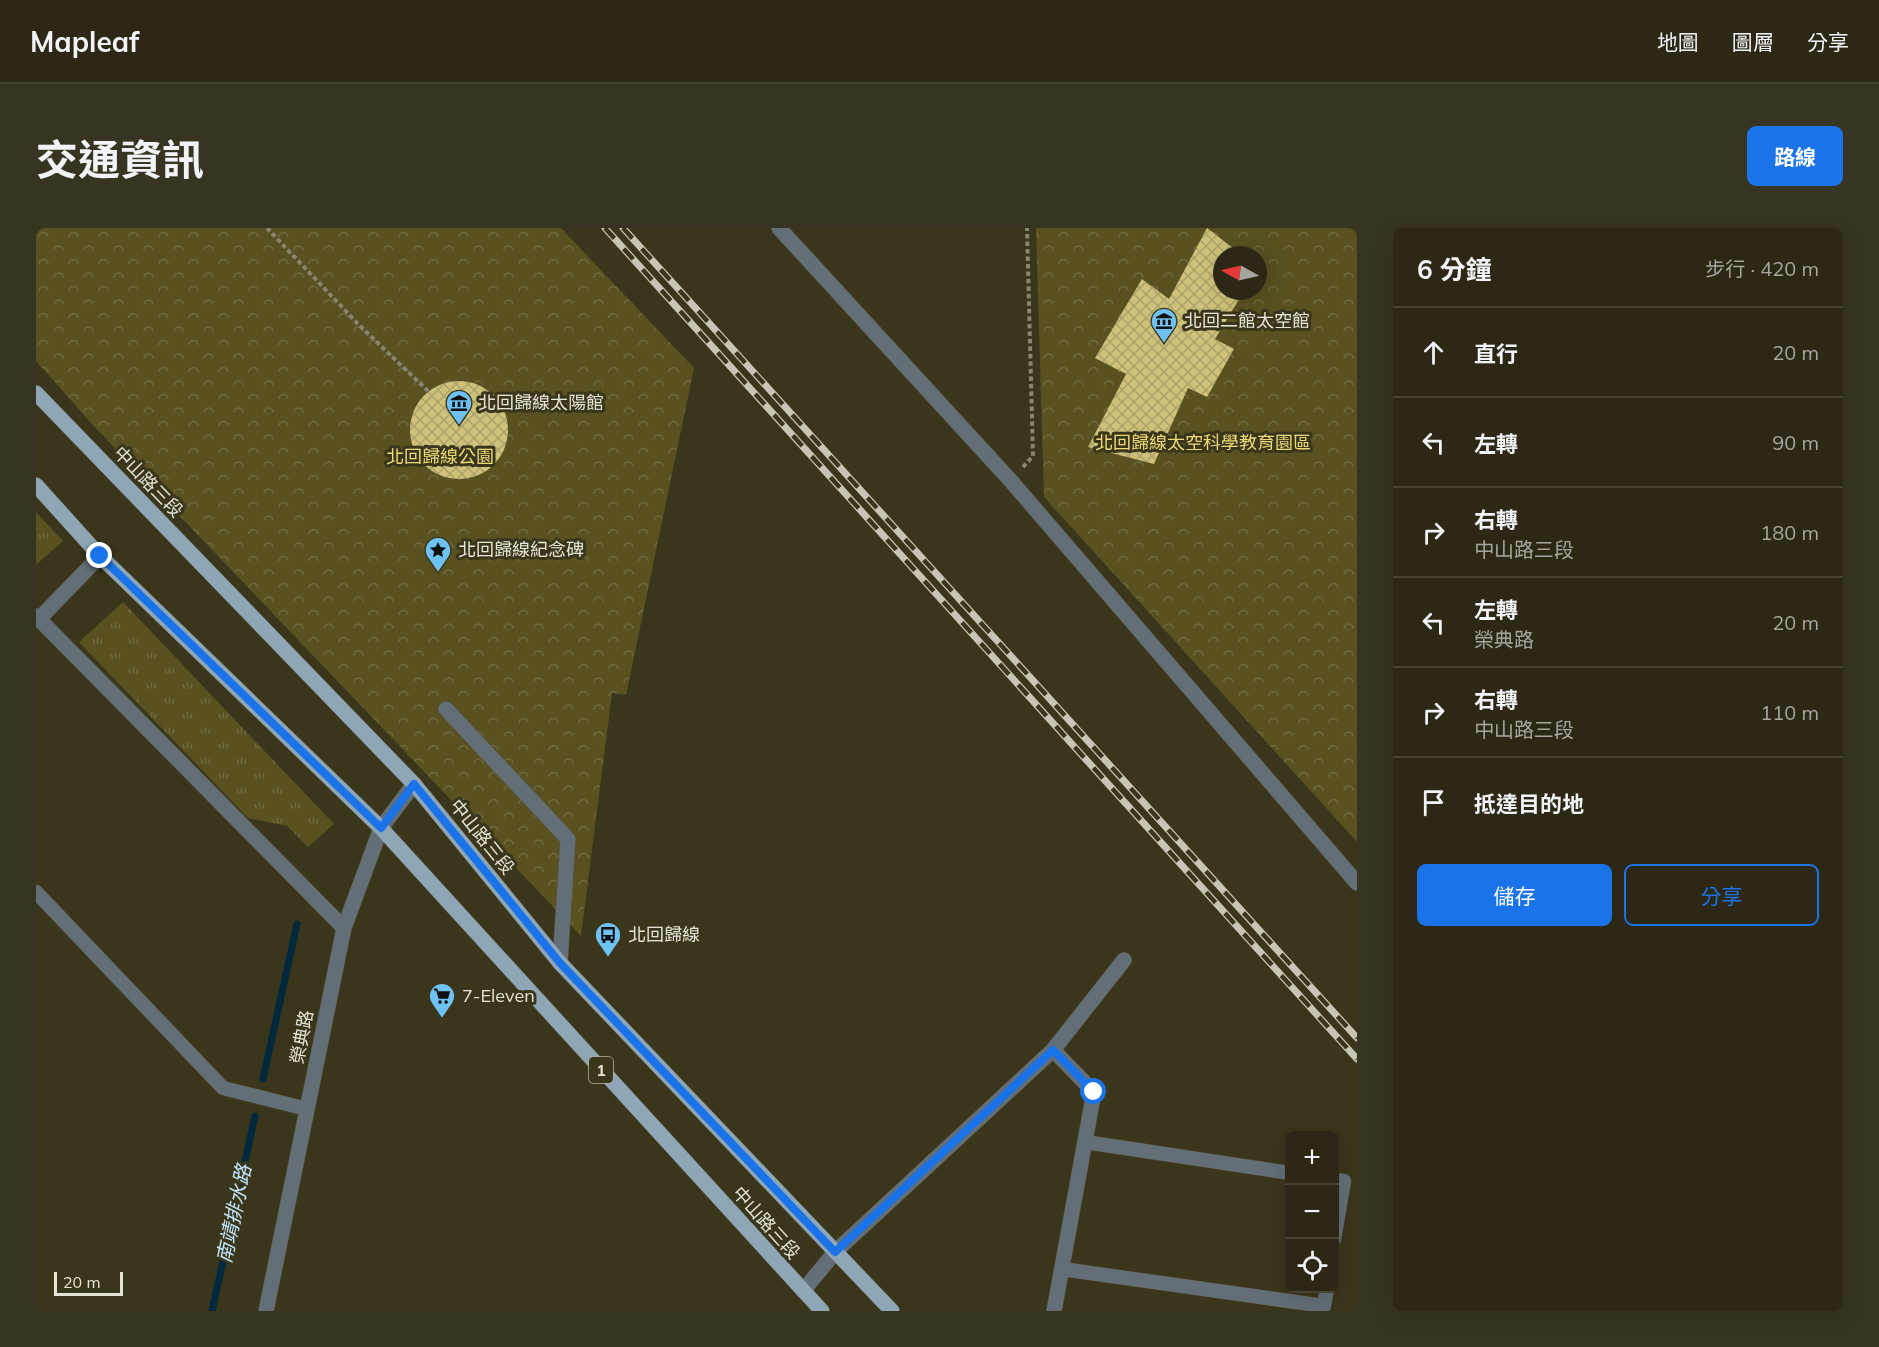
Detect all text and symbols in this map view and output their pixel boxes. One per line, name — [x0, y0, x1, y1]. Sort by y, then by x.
text: Mapleaf — [30, 24, 139, 59]
text: 地圖 — [1657, 29, 1699, 55]
text: 圖層 — [1732, 29, 1774, 55]
text: 分享 — [1807, 29, 1849, 55]
button: 路線 — [1747, 126, 1843, 186]
text: 交通資訊 — [36, 133, 204, 186]
north arrow — [1213, 246, 1267, 300]
text: 6 分鐘 — [1417, 253, 1492, 286]
text: 步行 · 420 m — [1705, 256, 1819, 281]
museum icon: 北回二館太空館 — [1149, 306, 1179, 344]
place label: 北回二館太空館 — [1184, 309, 1310, 332]
icon: ahead — [1417, 336, 1450, 369]
text: 直行 — [1474, 340, 1518, 368]
text: 20 m — [1772, 340, 1819, 365]
museum icon: 北回歸線太陽館 — [444, 388, 474, 426]
place label: 北回歸線太陽館 — [478, 391, 604, 414]
icon: left — [1417, 426, 1450, 459]
text: 左轉 — [1474, 430, 1518, 458]
text: 90 m — [1772, 430, 1819, 455]
park label: 北回歸線太空科學教育園區 — [1095, 431, 1311, 454]
street label: 中山路三段 — [109, 441, 188, 522]
park label: 北回歸線公園 — [386, 445, 494, 468]
text: 右轉 — [1474, 506, 1518, 534]
icon: right — [1417, 516, 1450, 549]
text: 180 m — [1760, 520, 1819, 545]
place icon: 北回歸線紀念碑 — [423, 535, 453, 573]
text: 中山路三段 — [1474, 537, 1574, 562]
place label: 北回歸線紀念碑 — [458, 538, 584, 561]
route end — [86, 542, 112, 568]
text: 左轉 — [1474, 596, 1518, 624]
icon: left — [1417, 606, 1450, 639]
text: 20 m — [1772, 610, 1819, 635]
text: 榮典路 — [1474, 627, 1534, 652]
text: 右轉 — [1474, 686, 1518, 714]
icon: right — [1417, 696, 1450, 729]
text: 110 m — [1760, 700, 1819, 725]
text: 中山路三段 — [1474, 717, 1574, 742]
icon: arrive — [1417, 786, 1450, 819]
text: 抵達目的地 — [1474, 790, 1584, 818]
street label: 中山路三段 — [445, 794, 520, 879]
button: 儲存 — [1417, 864, 1612, 926]
button: 分享 — [1624, 864, 1819, 926]
bus stop icon: 北回歸線 — [593, 920, 623, 958]
place label: 北回歸線 — [628, 923, 700, 946]
supermarket icon: 7-Eleven — [427, 981, 457, 1019]
place label: 7-Eleven — [462, 984, 535, 1007]
street label: 榮典路 — [285, 1008, 318, 1066]
road number: 1 — [589, 1057, 613, 1083]
route start — [1080, 1078, 1106, 1104]
map controls — [1285, 1131, 1339, 1293]
button: + — [1285, 1131, 1339, 1185]
water label: 南靖排水路 — [211, 1160, 257, 1265]
street label: 中山路三段 — [728, 1182, 805, 1264]
button: − — [1285, 1185, 1339, 1239]
button: locate — [1285, 1239, 1339, 1293]
scale bar — [54, 1269, 123, 1296]
text: 20 m — [63, 1272, 100, 1292]

